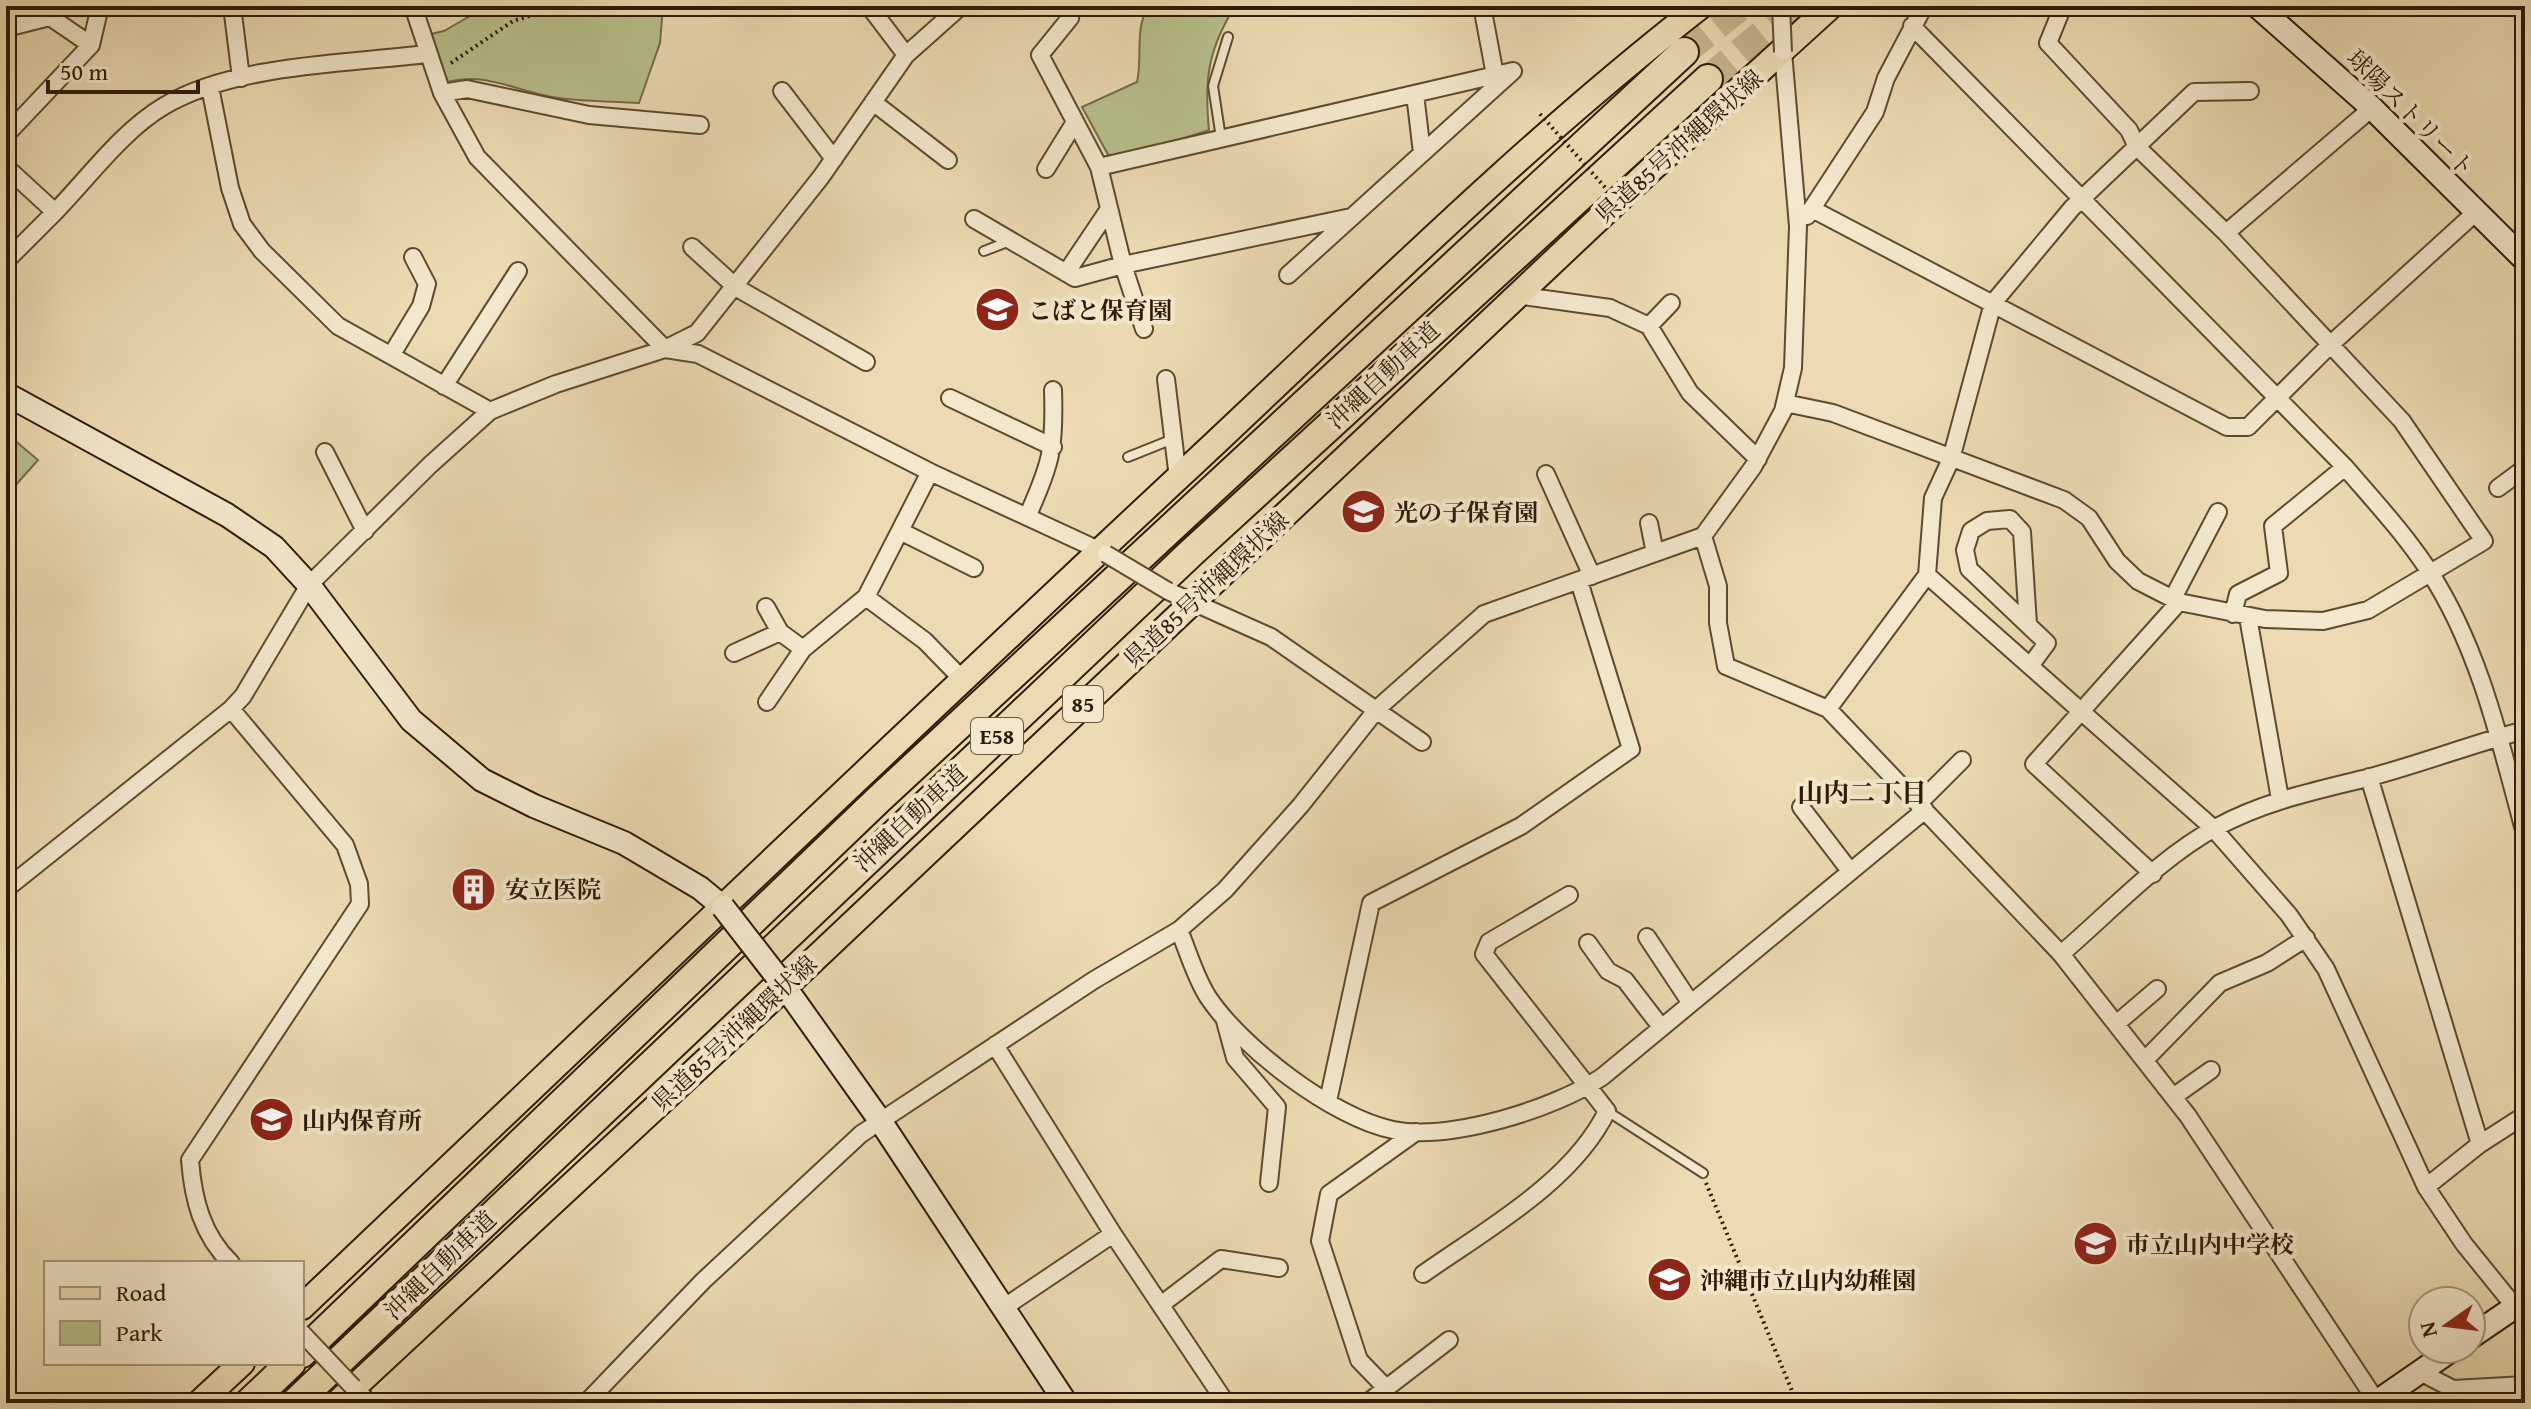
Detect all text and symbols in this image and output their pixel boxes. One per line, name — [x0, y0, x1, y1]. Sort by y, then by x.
street label: 球陽ストリート — [2339, 41, 2483, 185]
scale bar — [48, 44, 198, 94]
text: 50 m — [60, 54, 108, 89]
street label: 県道85号沖縄環状線 — [1587, 61, 1771, 231]
school or university icon: こばと保育園 — [973, 286, 1021, 334]
place label: こばと保育園 — [1028, 293, 1172, 328]
street label: 沖縄自動車道 — [1318, 313, 1448, 437]
school or university icon: 光の子保育園 — [1339, 488, 1387, 536]
place label: 光の子保育園 — [1394, 495, 1538, 530]
street label: 県道85号沖縄環状線 — [1115, 503, 1297, 675]
road number: 85 — [1063, 686, 1103, 722]
road number: E58 — [971, 718, 1023, 754]
street label: 沖縄自動車道 — [845, 756, 975, 880]
district label: 山内二丁目 — [1797, 773, 1927, 812]
building icon: 安立医院 — [450, 865, 498, 913]
place label: 安立医院 — [505, 872, 601, 907]
street label: 県道85号沖縄環状線 — [643, 947, 825, 1119]
school or university icon: 山内保育所 — [247, 1096, 295, 1144]
place label: 山内保育所 — [302, 1103, 422, 1138]
street label: 沖縄自動車道 — [376, 1202, 504, 1328]
school or university icon: 市立山内中学校 — [2071, 1220, 2119, 1268]
place label: 市立山内中学校 — [2126, 1227, 2294, 1262]
school or university icon: 沖縄市立山内幼稚園 — [1645, 1256, 1693, 1304]
legend — [44, 1261, 304, 1365]
place label: 沖縄市立山内幼稚園 — [1700, 1263, 1916, 1298]
text: Road — [116, 1275, 166, 1310]
north arrow — [2407, 1285, 2487, 1365]
text: Park — [116, 1315, 163, 1350]
text: N — [2410, 1319, 2445, 1341]

